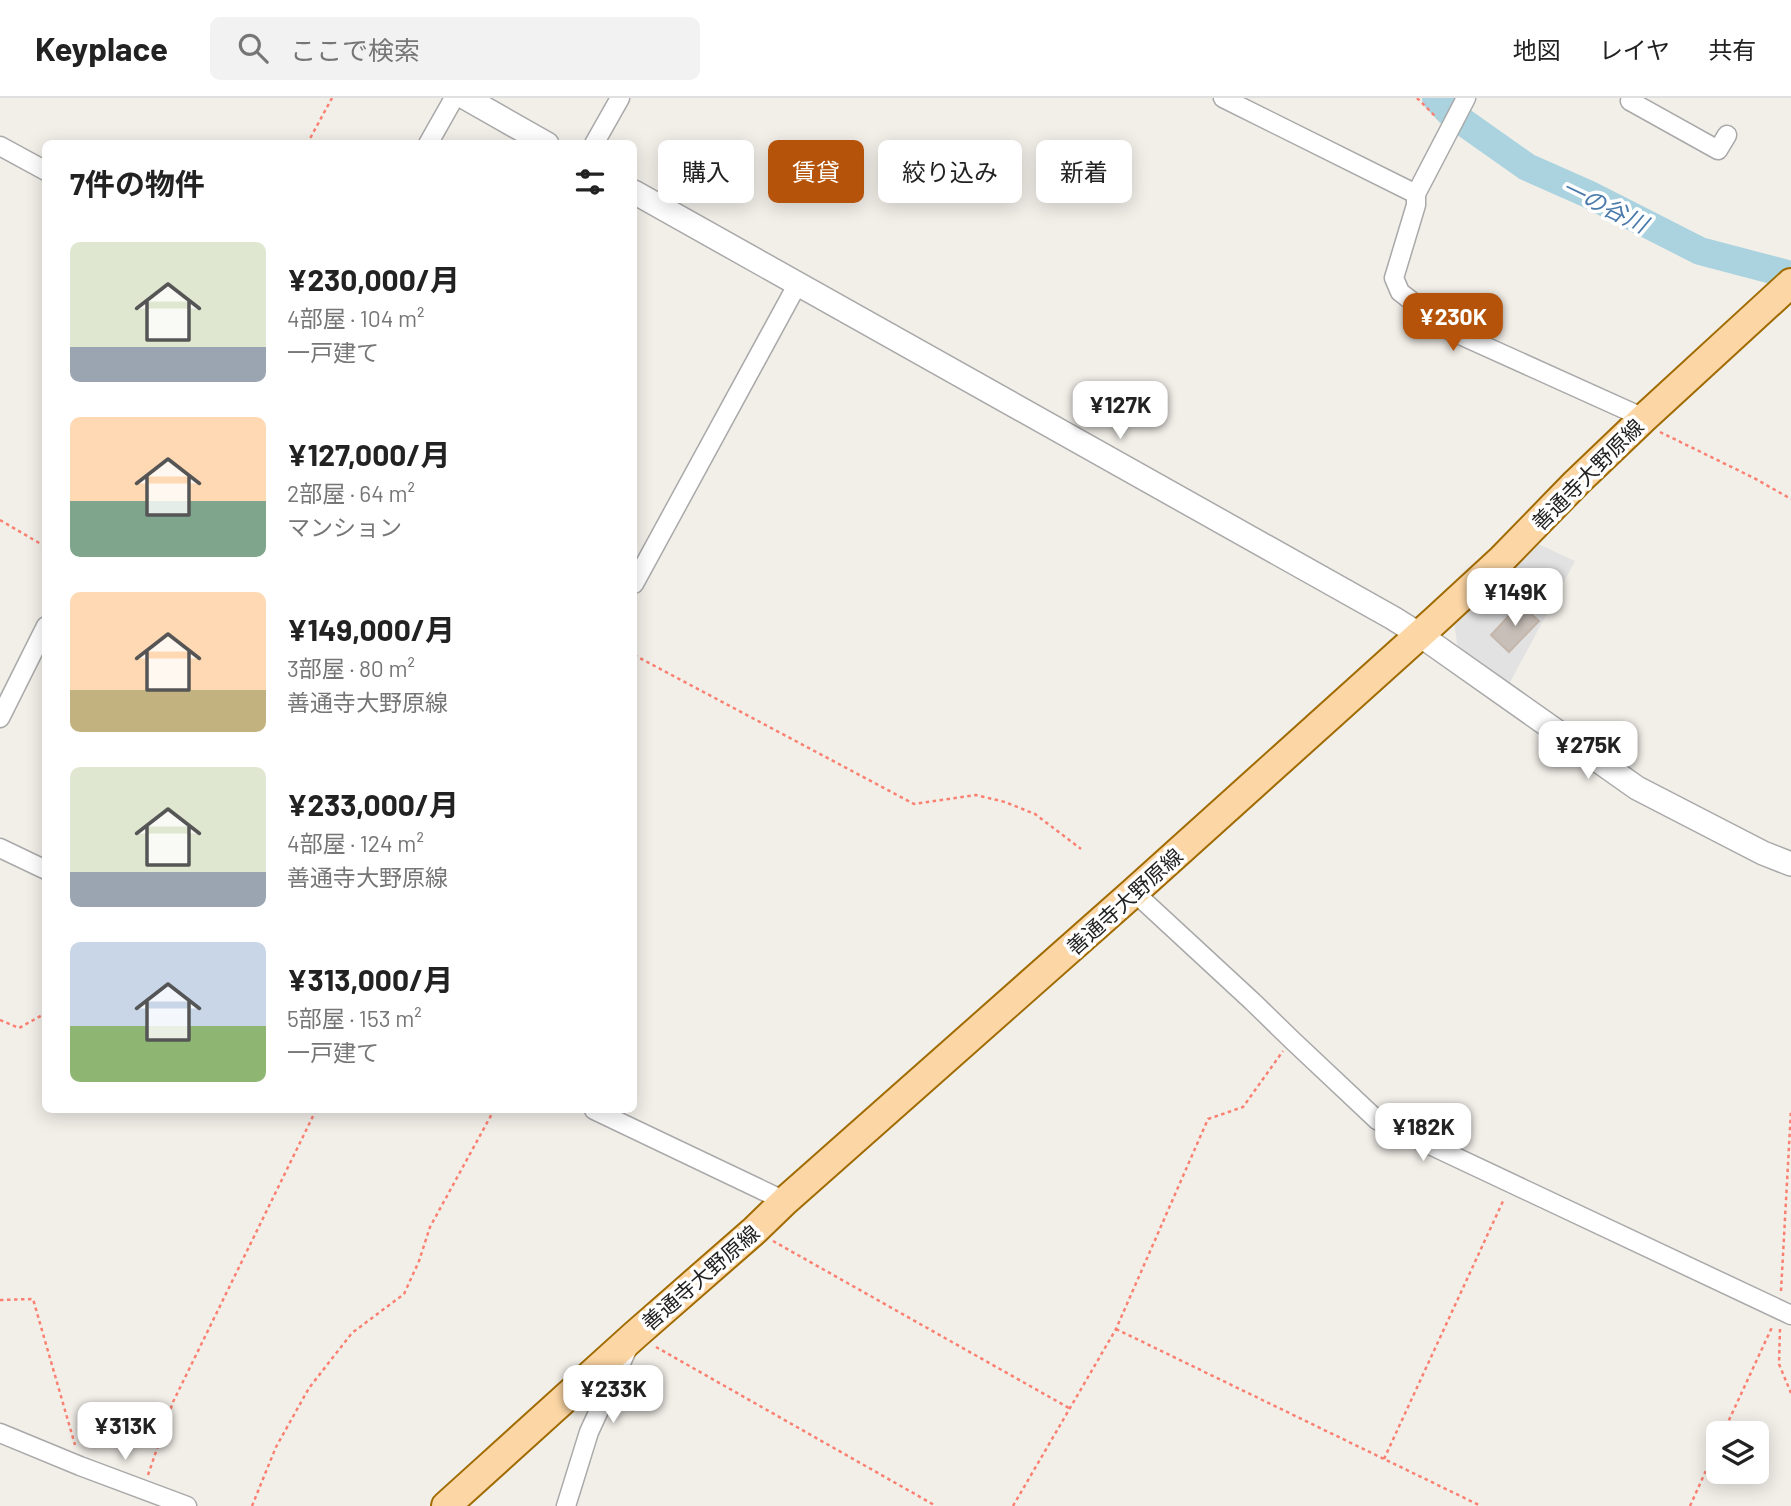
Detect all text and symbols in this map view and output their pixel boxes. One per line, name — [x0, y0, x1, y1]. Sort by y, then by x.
search box — [210, 17, 700, 80]
text: Keyplace — [35, 28, 168, 68]
icon: search — [234, 29, 272, 67]
text: ここで検索 — [290, 34, 420, 65]
text: 地図 — [1513, 35, 1561, 64]
text: レイヤ — [1599, 35, 1670, 64]
text: 共有 — [1708, 35, 1756, 64]
chip: 購入 — [658, 140, 754, 203]
chip: 賃貸 — [768, 140, 864, 203]
chip: 絞り込み — [878, 140, 1022, 203]
chip: 新着 — [1036, 140, 1132, 203]
icon: filters — [571, 163, 609, 201]
text: 7件の物件 — [70, 165, 205, 201]
water label: 一の谷川 — [1558, 172, 1655, 239]
text: ¥230,000/月 — [287, 261, 460, 297]
icon: home — [126, 270, 210, 354]
pin: ¥230K — [1404, 294, 1502, 353]
text: ¥230K — [1419, 302, 1487, 330]
text: 4部屋 · 104 m² — [287, 304, 425, 332]
text: 一戸建て — [287, 338, 379, 366]
pin: ¥127K — [1071, 382, 1169, 441]
text: ¥127K — [1089, 390, 1151, 418]
street label: 善通寺大野原線 — [1526, 413, 1648, 535]
text: ¥127,000/月 — [287, 436, 451, 472]
icon: home — [126, 445, 210, 529]
text: 2部屋 · 64 m² — [287, 479, 415, 507]
text: マンション — [287, 513, 402, 541]
pin: ¥149K — [1466, 568, 1564, 628]
text: ¥149K — [1483, 577, 1547, 605]
text: ¥149,000/月 — [287, 611, 455, 647]
icon: home — [126, 620, 210, 704]
text: 3部屋 · 80 m² — [287, 654, 415, 682]
text: 善通寺大野原線 — [287, 688, 448, 716]
pin: ¥275K — [1539, 722, 1637, 781]
text: ¥275K — [1555, 730, 1621, 758]
text: ¥233,000/月 — [287, 786, 459, 822]
icon: home — [126, 795, 210, 879]
text: 4部屋 · 124 m² — [287, 829, 424, 857]
street label: 善通寺大野原線 — [1061, 843, 1187, 959]
text: 善通寺大野原線 — [287, 863, 448, 891]
text: ¥313,000/月 — [287, 961, 453, 997]
icon: home — [126, 970, 210, 1054]
text: 5部屋 · 153 m² — [287, 1004, 422, 1032]
text: 一戸建て — [287, 1038, 379, 1066]
pin: ¥182K — [1374, 1104, 1472, 1163]
text: ¥182K — [1391, 1112, 1455, 1140]
street label: 善通寺大野原線 — [636, 1219, 764, 1335]
pin: ¥233K — [564, 1366, 662, 1425]
text: ¥233K — [579, 1374, 647, 1402]
pin: ¥313K — [76, 1402, 174, 1462]
text: ¥313K — [93, 1411, 157, 1439]
map controls — [1706, 1421, 1769, 1484]
button: layers — [1706, 1421, 1769, 1484]

